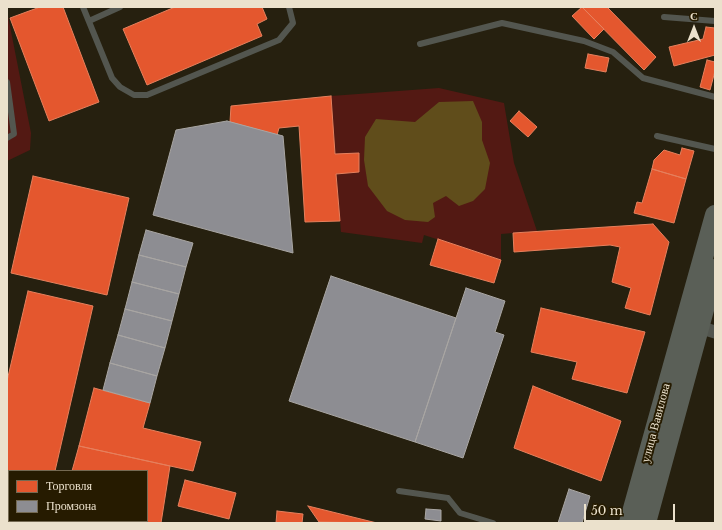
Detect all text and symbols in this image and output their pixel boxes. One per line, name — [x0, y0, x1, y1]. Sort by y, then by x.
north arrow — [674, 8, 714, 48]
text: С — [690, 9, 698, 23]
street label: улица Вавилова — [639, 382, 673, 464]
legend — [8, 470, 148, 522]
text: Торговля — [46, 478, 92, 493]
scale bar — [586, 496, 677, 522]
text: Промзона — [46, 498, 96, 513]
text: 50 m — [591, 503, 623, 518]

